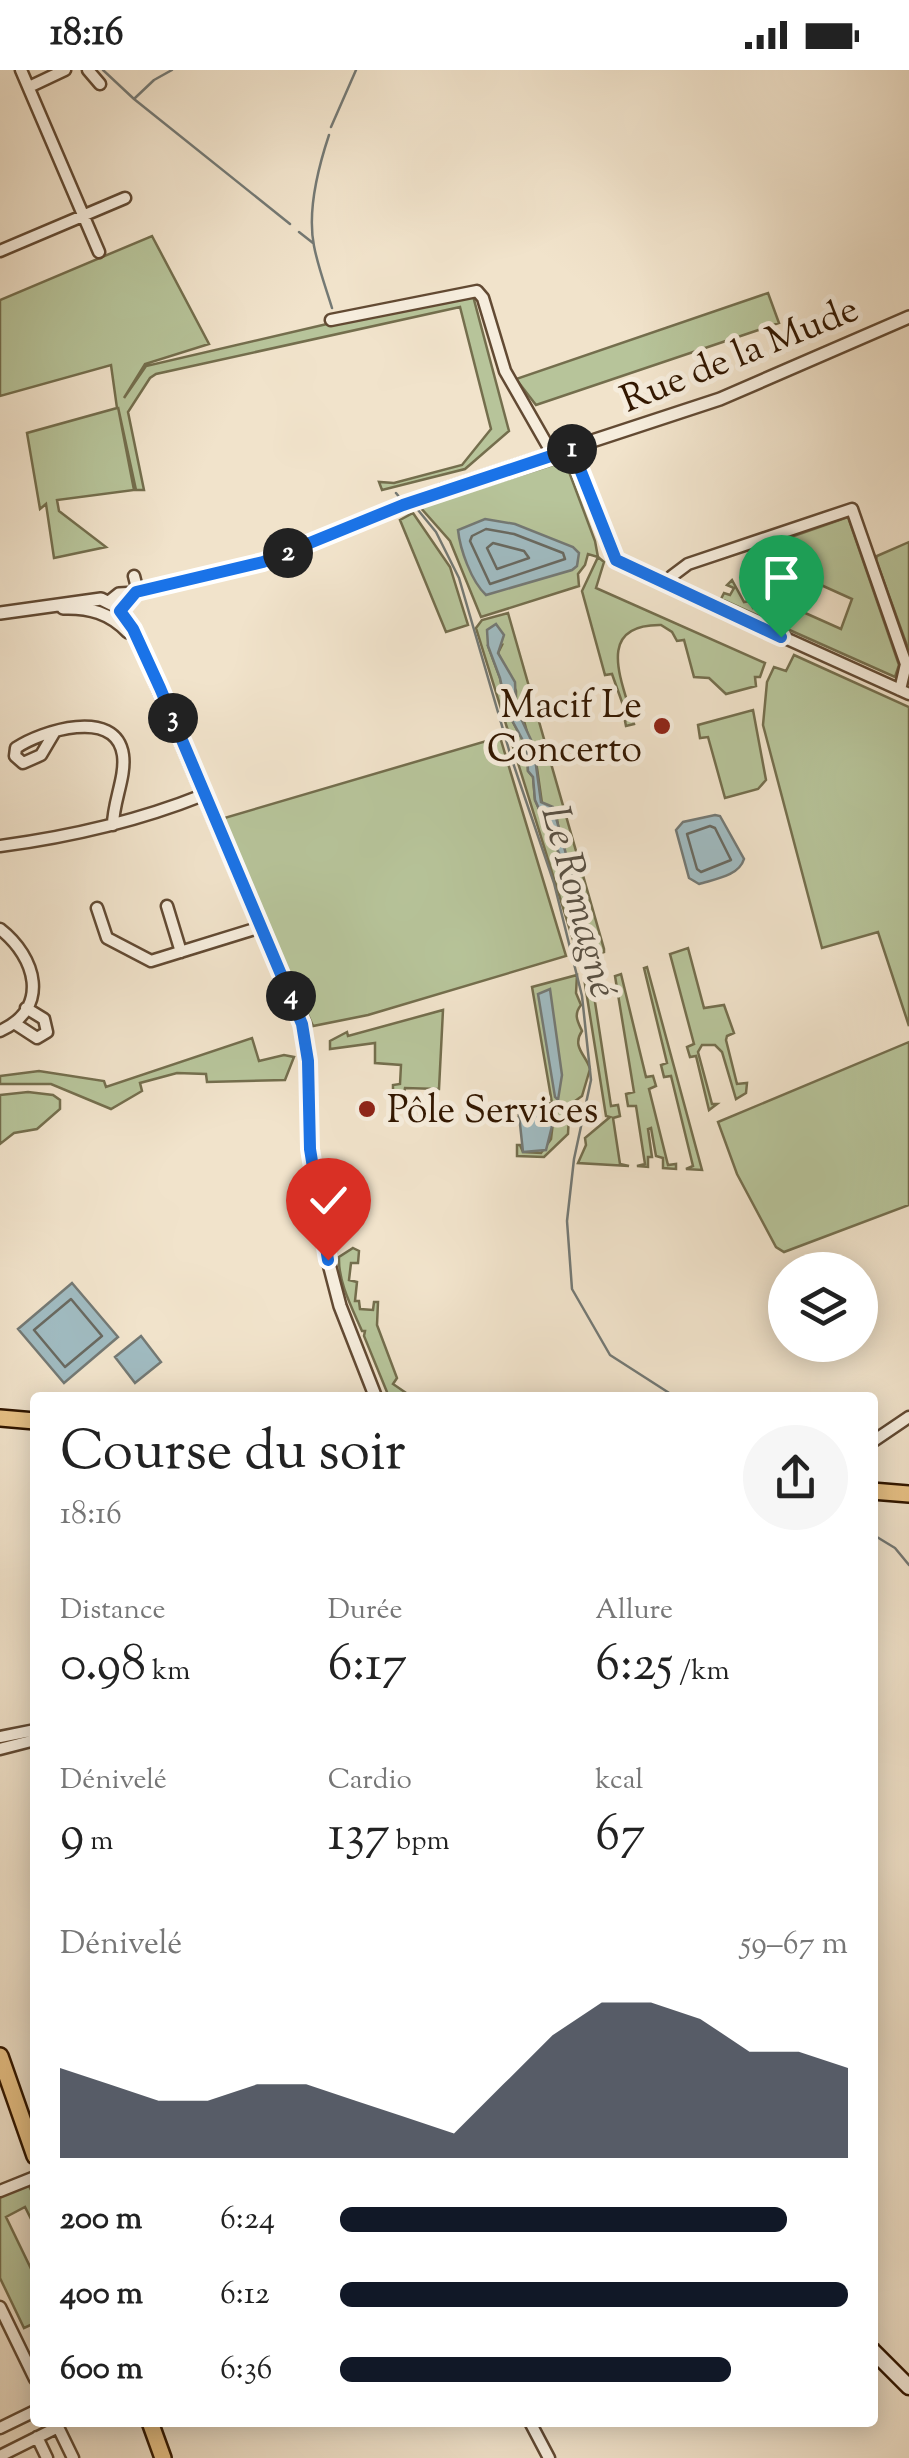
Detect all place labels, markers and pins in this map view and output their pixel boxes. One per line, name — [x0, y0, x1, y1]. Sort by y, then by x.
pin: 1 — [547, 424, 597, 474]
pin: 2 — [263, 528, 313, 578]
pin — [739, 535, 824, 638]
place label: Macif Le Concerto — [487, 681, 642, 779]
pin: 3 — [148, 693, 198, 743]
marker: Macif Le Concerto — [651, 715, 673, 737]
pin: 4 — [266, 971, 316, 1021]
place label: Pôle Services — [387, 1086, 598, 1140]
marker: Pôle Services — [356, 1098, 378, 1120]
pin — [286, 1158, 371, 1261]

